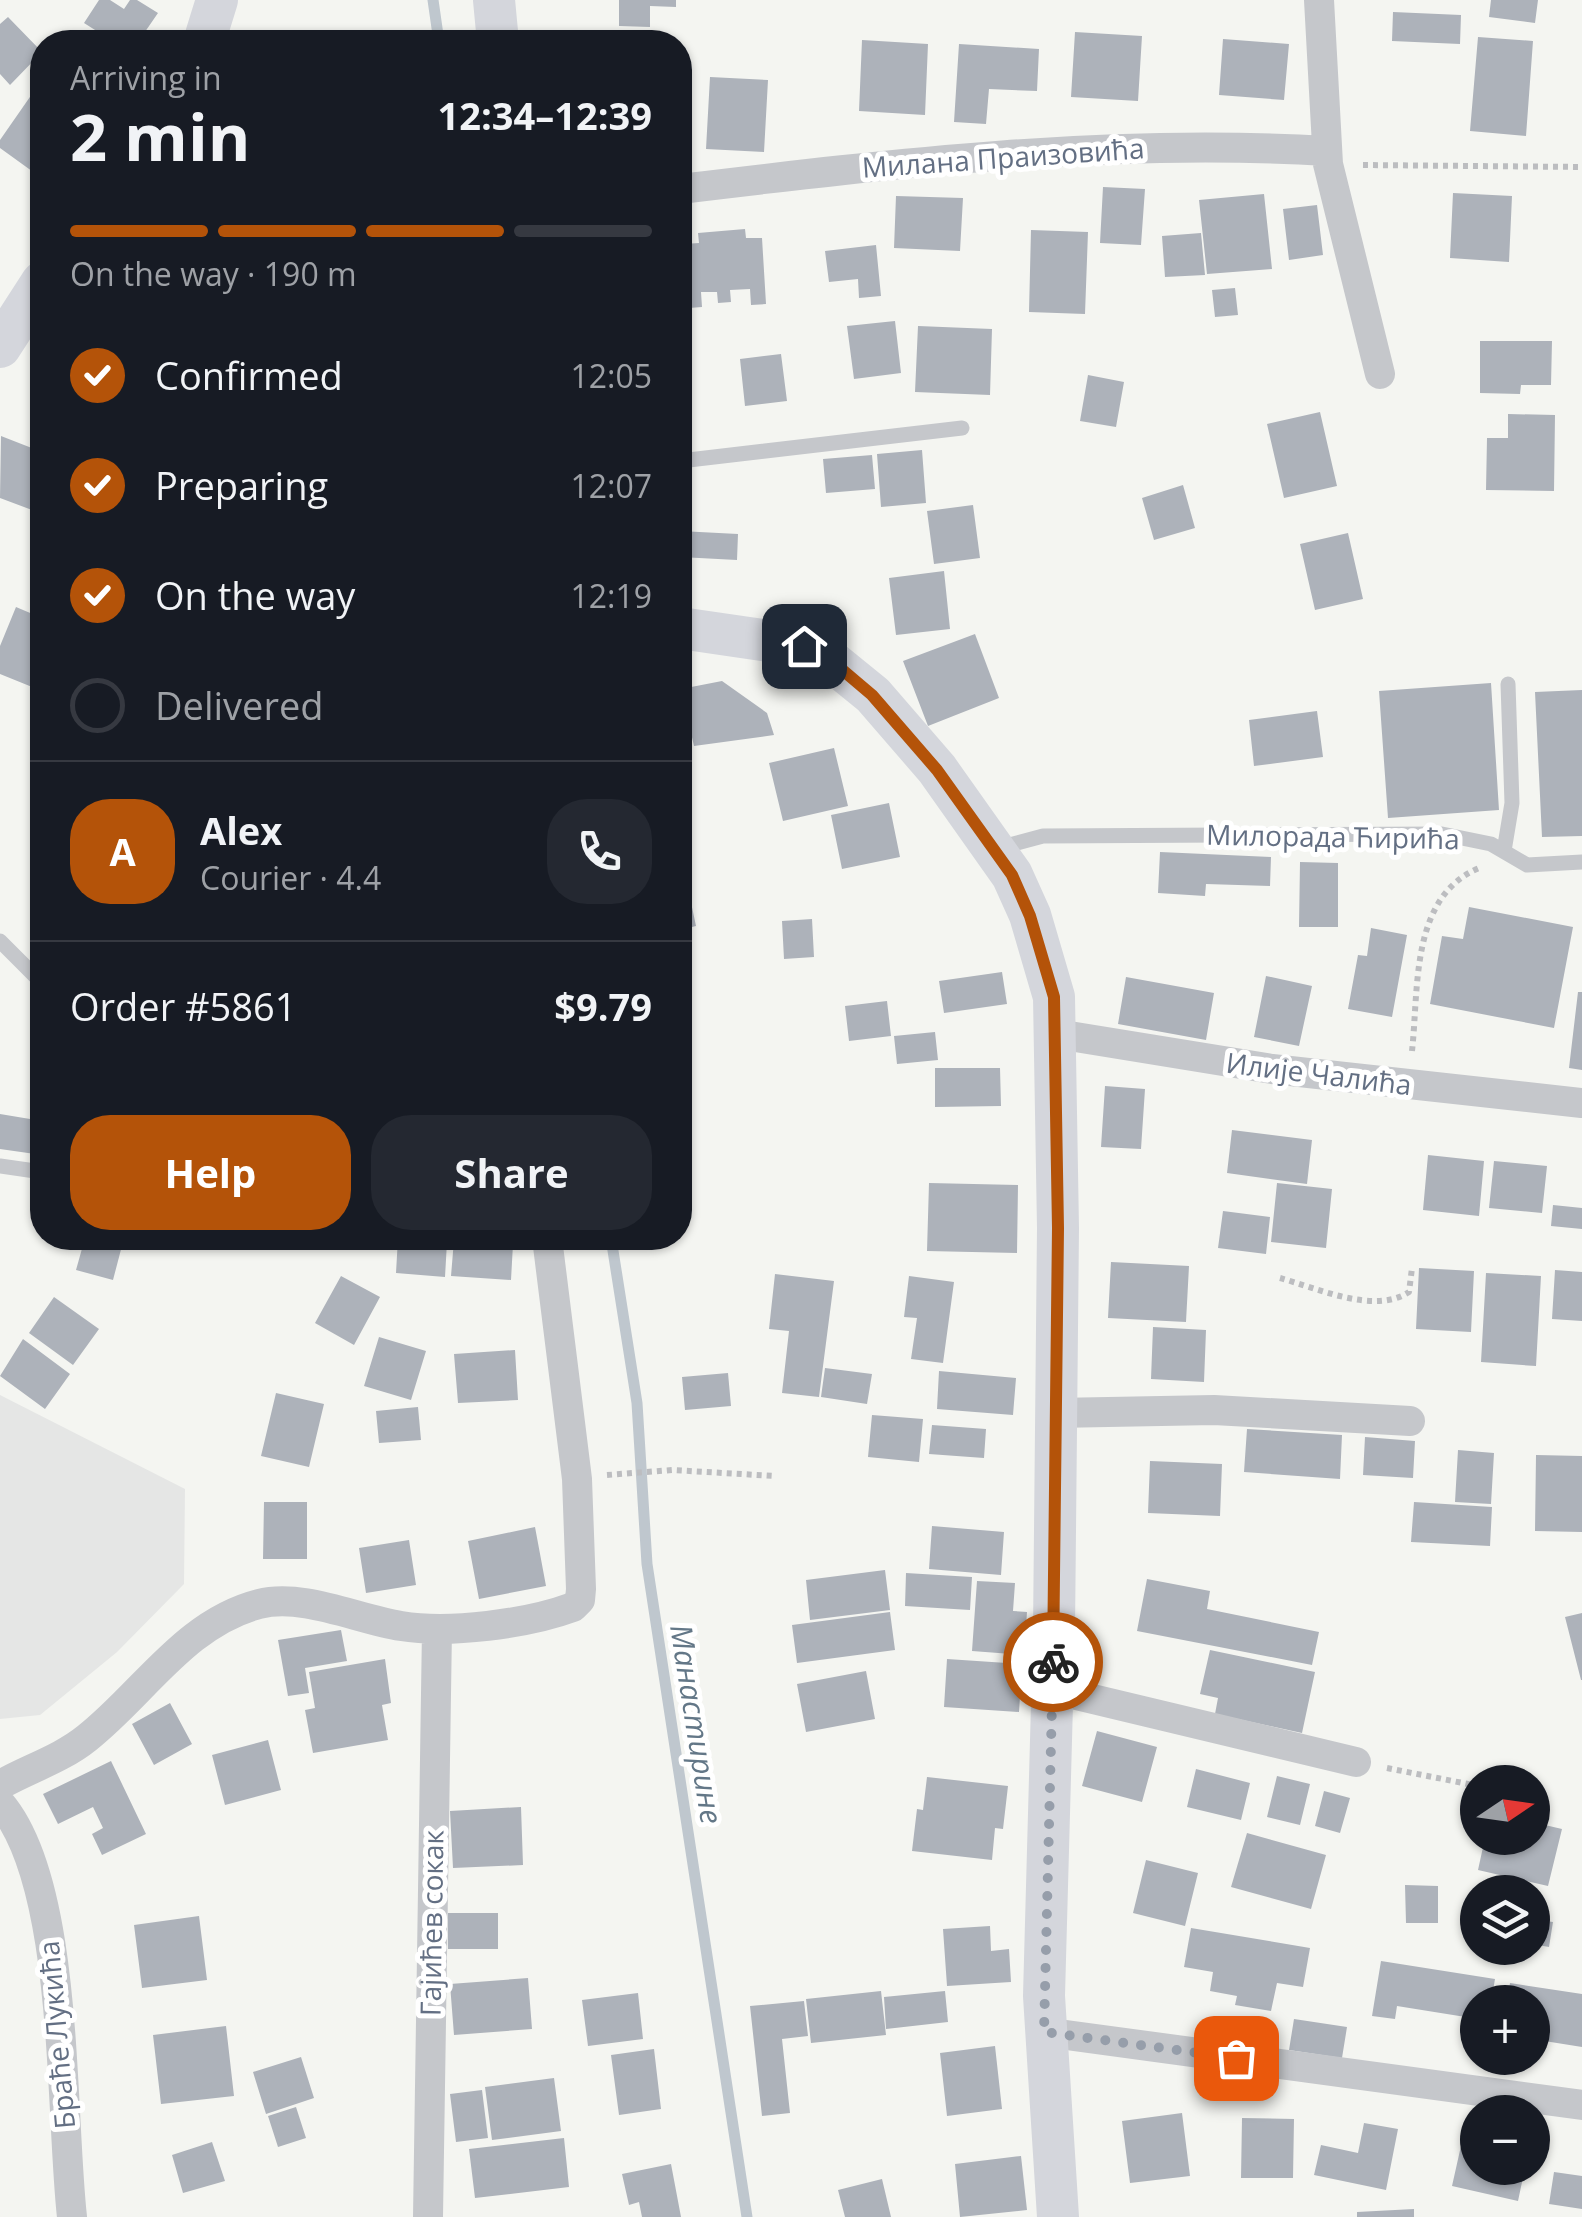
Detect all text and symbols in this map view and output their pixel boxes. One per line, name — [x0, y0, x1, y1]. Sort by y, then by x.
text: Arriving in — [70, 56, 222, 99]
text: 12:34–12:39 — [438, 89, 652, 141]
text: 2 min — [70, 92, 250, 180]
street label: Милана Праизовића — [861, 128, 1145, 186]
text: On the way · 190 m — [70, 252, 357, 295]
icon: check — [70, 348, 125, 403]
text: Confirmed — [155, 349, 343, 401]
text: 12:05 — [570, 354, 652, 397]
icon: check — [70, 458, 125, 513]
text: Preparing — [155, 459, 328, 511]
text: 12:07 — [570, 464, 652, 507]
icon: check — [70, 568, 125, 623]
text: On the way — [155, 569, 355, 621]
text: 12:19 — [570, 574, 652, 617]
pin — [762, 604, 847, 689]
icon: home — [777, 619, 832, 674]
text: Delivered — [155, 679, 324, 731]
button: phone — [547, 799, 652, 904]
text: Alex — [200, 804, 282, 856]
street label: Милорада Ћирића — [1206, 815, 1460, 857]
text: A — [109, 825, 136, 877]
text: Courier · 4.4 — [200, 856, 381, 899]
text: Order #5861 — [70, 980, 297, 1032]
text: $9.79 — [554, 980, 652, 1032]
street label: Илије Чалића — [1224, 1043, 1414, 1103]
button: Help — [70, 1115, 351, 1230]
button: Share — [371, 1115, 652, 1230]
courier — [1003, 1612, 1103, 1712]
water label: Манастирине — [661, 1621, 733, 1827]
icon: bike — [1026, 1635, 1081, 1690]
north arrow — [1460, 1765, 1550, 1855]
map controls — [1460, 1765, 1550, 2185]
street label: Гајићев сокак — [410, 1829, 452, 2016]
button: layers — [1460, 1875, 1550, 1965]
street label: Браће Лукића — [29, 1939, 83, 2131]
button: + — [1460, 1985, 1550, 2075]
pin — [1194, 2016, 1279, 2101]
icon: bag — [1209, 2031, 1264, 2086]
button: − — [1460, 2095, 1550, 2185]

